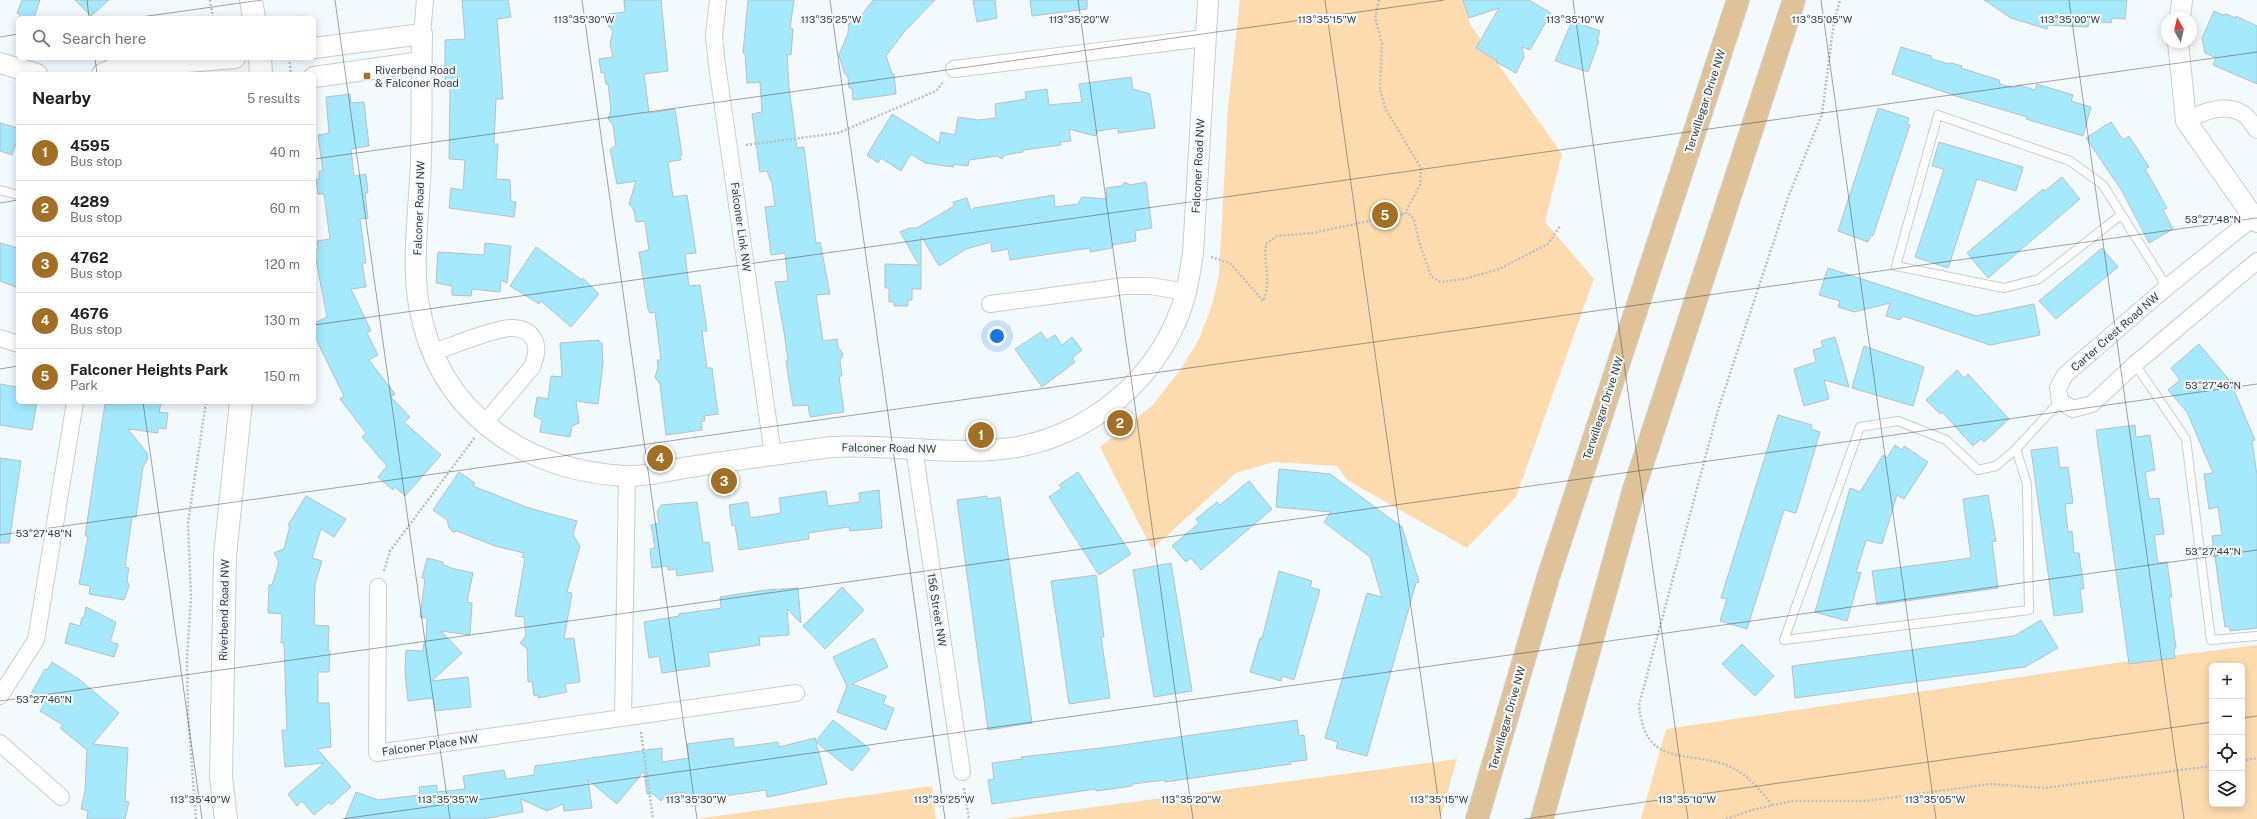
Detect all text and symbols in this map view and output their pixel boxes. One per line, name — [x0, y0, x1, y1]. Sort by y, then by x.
north arrow — [2161, 12, 2197, 48]
text: 113°35'30"W — [554, 13, 615, 25]
text: 113°35'25"W — [801, 13, 862, 25]
text: 113°35'20"W — [1049, 13, 1110, 25]
text: 113°35'15"W — [1298, 13, 1357, 25]
text: 113°35'10"W — [1546, 13, 1605, 25]
text: 113°35'05"W — [1792, 13, 1853, 25]
text: 113°35'00"W — [2040, 13, 2101, 25]
search box — [16, 16, 316, 60]
icon: search — [30, 27, 52, 49]
text: Search here — [62, 30, 146, 47]
street label: Terwillegar Drive NW — [1683, 47, 1728, 154]
place label: Riverbend Road & Falconer Road — [375, 64, 459, 89]
marker: Riverbend Road & Falconer Road — [362, 71, 372, 81]
text: Nearby — [32, 88, 91, 108]
text: 5 results — [247, 91, 300, 106]
street label: Falconer Road NW — [1190, 118, 1206, 214]
text: 4595 — [70, 137, 110, 154]
text: 1 — [42, 145, 48, 160]
text: 40 m — [269, 145, 300, 160]
text: Bus stop — [70, 154, 122, 169]
street label: Falconer Road NW — [411, 160, 427, 256]
street label: Falconer Link NW — [729, 181, 753, 273]
text: 4289 — [70, 193, 109, 210]
pin: 5 — [1372, 200, 1398, 230]
text: 2 — [41, 201, 49, 216]
text: 60 m — [270, 201, 300, 216]
text: Bus stop — [70, 210, 122, 225]
text: 53°27'48"N — [2185, 213, 2241, 225]
text: 4762 — [70, 249, 109, 266]
text: 3 — [41, 257, 49, 272]
text: 120 m — [265, 257, 300, 272]
text: Bus stop — [70, 266, 122, 281]
street label: Carter Crest Road NW — [2068, 290, 2162, 374]
text: 4676 — [70, 305, 109, 322]
text: 4 — [41, 313, 49, 328]
text: 130 m — [264, 313, 300, 328]
text: Bus stop — [70, 322, 122, 337]
your location — [987, 326, 1007, 346]
street label: Terwillegar Drive NW — [1581, 354, 1626, 461]
text: Falconer Heights Park — [70, 361, 228, 378]
text: 5 — [41, 369, 49, 384]
text: 150 m — [264, 369, 300, 384]
text: Park — [70, 378, 98, 393]
text: 53°27'46"N — [2185, 379, 2241, 391]
pin: 2 — [1107, 408, 1133, 438]
pin: 1 — [968, 420, 994, 450]
street label: Falconer Road NW — [842, 441, 937, 455]
pin: 4 — [647, 443, 673, 473]
pin: 3 — [711, 466, 737, 496]
text: 53°27'48"N — [16, 527, 72, 539]
text: 53°27'44"N — [2185, 545, 2241, 557]
street label: Riverbend Road NW — [217, 558, 231, 661]
street label: 156 Street NW — [925, 572, 949, 648]
map controls — [2209, 663, 2245, 807]
button: + — [2209, 663, 2245, 699]
street label: Terwillegar Drive NW — [1486, 664, 1528, 771]
text: 53°27'46"N — [16, 693, 72, 705]
button: − — [2209, 699, 2245, 735]
street label: Falconer Place NW — [381, 732, 479, 758]
button: locate — [2209, 735, 2245, 771]
button: layers — [2209, 771, 2245, 807]
text: 113°35'40"W — [170, 793, 231, 805]
text: 113°35'35"W — [418, 793, 479, 805]
text: 113°35'30"W — [666, 793, 727, 805]
text: 113°35'25"W — [914, 793, 975, 805]
text: 113°35'20"W — [1161, 793, 1222, 805]
text: 113°35'15"W — [1410, 793, 1469, 805]
text: 113°35'10"W — [1658, 793, 1717, 805]
text: 113°35'05"W — [1905, 793, 1966, 805]

